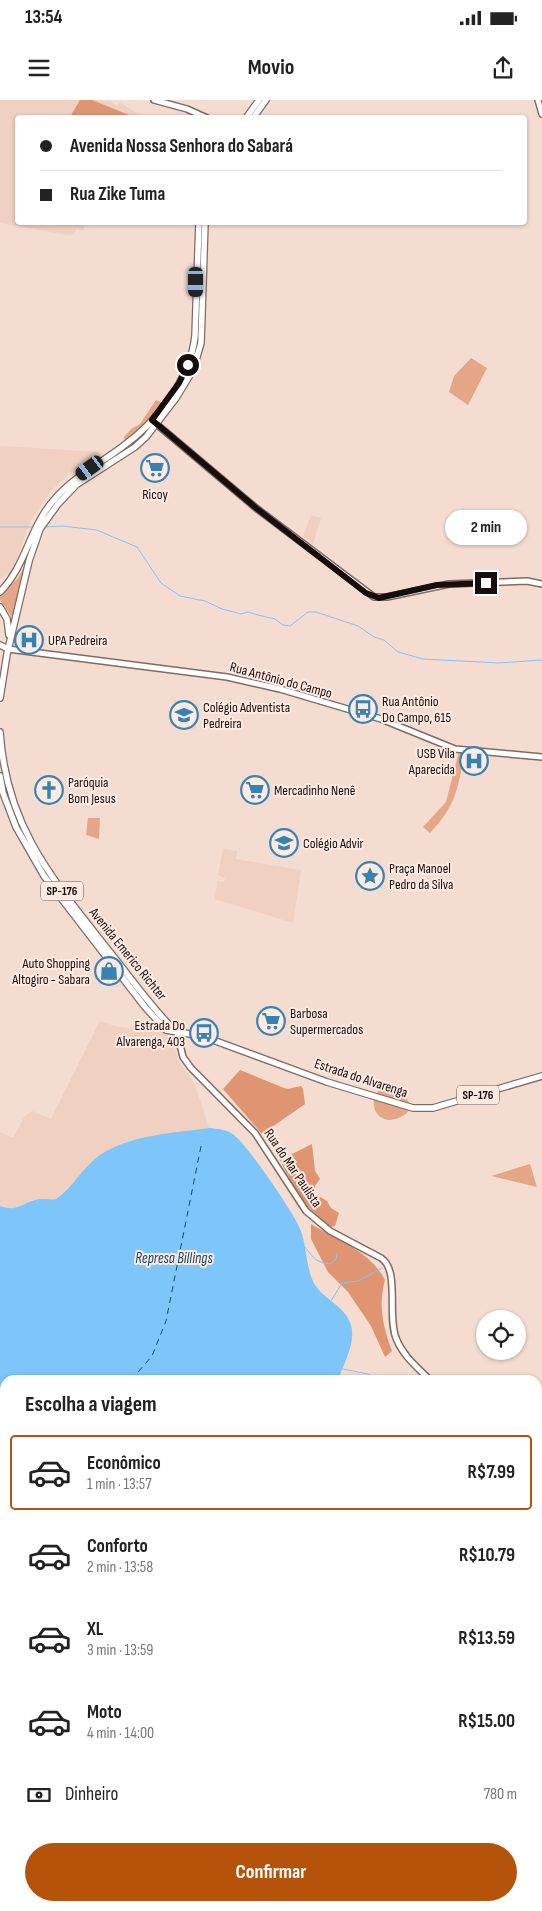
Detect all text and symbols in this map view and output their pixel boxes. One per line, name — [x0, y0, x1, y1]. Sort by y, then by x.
text: 13:54 — [25, 6, 62, 29]
icon: menu — [25, 54, 53, 82]
text: Movio — [248, 54, 294, 81]
icon: share — [489, 54, 517, 82]
text: Avenida Nossa Senhora do Sabará — [70, 135, 293, 158]
text: Rua Zike Tuma — [70, 183, 165, 206]
car — [188, 267, 203, 297]
route start — [177, 354, 199, 376]
car — [73, 453, 106, 483]
supermarket icon: Ricoy — [140, 453, 170, 483]
place label: Ricoy — [142, 486, 168, 503]
callout: 2 min — [445, 510, 527, 546]
text: 2 min — [471, 518, 501, 537]
route end — [475, 572, 497, 594]
hospital icon: UPA Pedreira — [14, 625, 44, 655]
place label: UPA Pedreira — [48, 632, 107, 649]
street label: Rua Antônio do Campo — [228, 658, 334, 702]
place label: Rua Antônio Do Campo, 615 — [382, 693, 451, 726]
bus stop icon: Rua Antônio Do Campo, 615 — [348, 694, 378, 724]
place label: Colégio Adventista Pedreira — [203, 699, 290, 732]
school or university icon: Colégio Adventista Pedreira — [169, 700, 199, 730]
place label: USB Vila Aparecida — [408, 745, 455, 778]
hospital icon: USB Vila Aparecida — [459, 746, 489, 776]
place label: Paróquia Bom Jesus — [68, 774, 116, 807]
church icon: Paróquia Bom Jesus — [34, 775, 64, 805]
supermarket icon: Mercadinho Nenê — [240, 775, 270, 805]
place label: Mercadinho Nenê — [274, 782, 355, 799]
school or university icon: Colégio Advir — [269, 828, 299, 858]
place label: Colégio Advir — [303, 835, 364, 852]
place label: Praça Manoel Pedro da Silva — [389, 860, 453, 893]
place icon: Praça Manoel Pedro da Silva — [355, 861, 385, 891]
road number: SP-176 — [41, 881, 83, 900]
street label: Avenida Emerico Richter — [85, 904, 170, 1004]
place label: Auto Shopping Altogiro - Sabara — [11, 955, 90, 988]
shop icon: Auto Shopping Altogiro - Sabara — [94, 956, 124, 986]
place label: Barbosa Supermercados — [290, 1005, 363, 1038]
supermarket icon: Barbosa Supermercados — [256, 1006, 286, 1036]
place label: Estrada Do Alvarenga, 403 — [116, 1017, 185, 1050]
bus stop icon: Estrada Do Alvarenga, 403 — [189, 1018, 219, 1048]
street label: Estrada do Alvarenga — [312, 1055, 410, 1101]
road number: SP-176 — [457, 1086, 499, 1104]
street label: Rua do Mar Paulista — [261, 1126, 325, 1210]
water label: Represa Billings — [135, 1249, 213, 1268]
map controls — [476, 1310, 526, 1360]
button: locate — [476, 1310, 526, 1360]
text: Escolha a viagem — [25, 1391, 157, 1418]
icon: car — [27, 1450, 72, 1495]
text: Econômico — [87, 1452, 161, 1475]
text: R$7.99 — [467, 1461, 515, 1484]
text: 1 min · 13:57 — [87, 1475, 152, 1494]
icon: car — [27, 1533, 72, 1578]
text: Conforto — [87, 1535, 148, 1558]
text: R$10.79 — [459, 1544, 515, 1567]
text: 2 min · 13:58 — [87, 1558, 153, 1577]
icon: car — [27, 1616, 72, 1661]
text: XL — [87, 1618, 103, 1641]
text: R$13.59 — [458, 1627, 515, 1650]
text: 3 min · 13:59 — [87, 1641, 153, 1660]
icon: car — [27, 1699, 72, 1744]
text: Moto — [87, 1701, 122, 1724]
text: R$15.00 — [458, 1710, 515, 1733]
text: 4 min · 14:00 — [87, 1724, 154, 1743]
icon: cash — [25, 1781, 53, 1809]
text: Dinheiro — [65, 1783, 118, 1806]
text: 780 m — [484, 1785, 517, 1804]
button: Confirmar — [25, 1843, 517, 1901]

